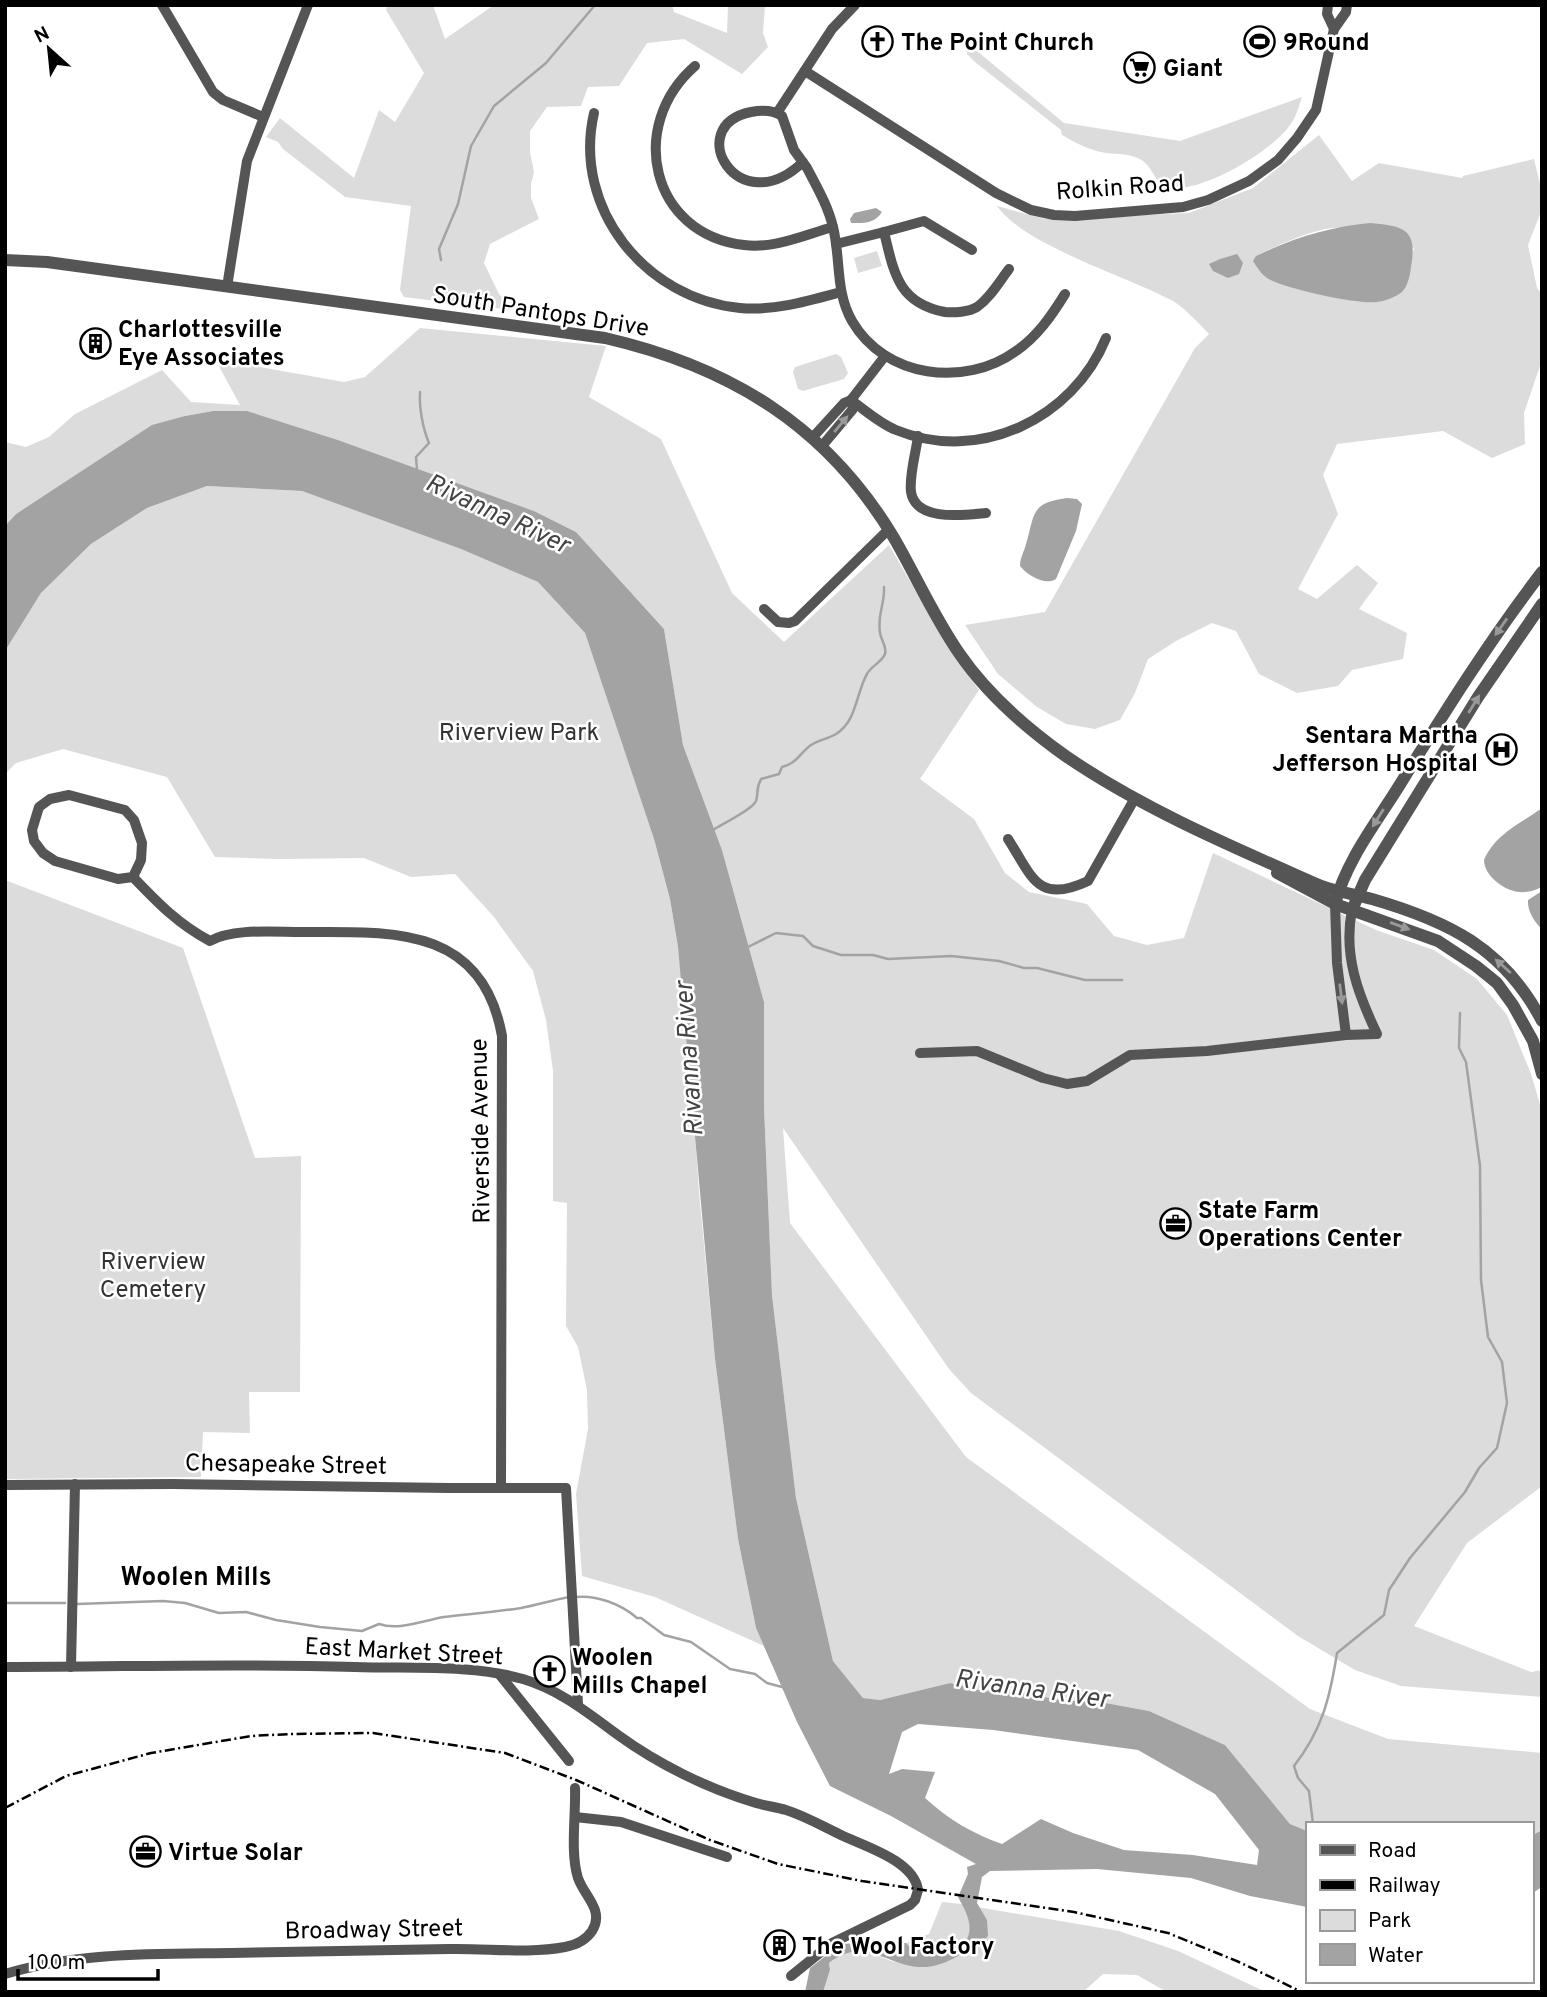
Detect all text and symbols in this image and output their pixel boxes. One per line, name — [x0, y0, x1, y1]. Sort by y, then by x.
north arrow — [14, 14, 84, 84]
text: N — [31, 22, 54, 49]
church icon: The Point Church — [861, 25, 895, 59]
sports icon: 9Round — [1243, 25, 1277, 59]
place label: The Point Church — [901, 29, 1094, 59]
place label: 9Round — [1283, 29, 1370, 59]
supermarket icon: Giant — [1123, 51, 1157, 85]
place label: Giant — [1163, 55, 1223, 85]
street label: Rolkin Road — [1055, 170, 1185, 208]
street label: South Pantops Drive — [430, 281, 651, 345]
place label: Charlottesville Eye Associates — [118, 316, 285, 374]
building icon: Charlottesville Eye Associates — [78, 326, 112, 360]
one-way arrow — [833, 415, 848, 433]
water label: Rivanna River — [419, 467, 576, 564]
one-way arrow — [1494, 618, 1508, 636]
one-way arrow — [1468, 694, 1481, 713]
park label: Riverview Park — [439, 719, 599, 749]
place label: Sentara Martha Jefferson Hospital — [1272, 722, 1478, 780]
hospital icon: Sentara Martha Jefferson Hospital — [1484, 732, 1518, 766]
one-way arrow — [1372, 809, 1385, 828]
one-way arrow — [1389, 921, 1410, 932]
one-way arrow — [1495, 958, 1512, 974]
water label: Rivanna River — [668, 978, 712, 1138]
one-way arrow — [1335, 983, 1346, 1005]
street label: Riverside Avenue — [465, 1038, 499, 1224]
place label: State Farm Operations Center — [1198, 1197, 1402, 1255]
office icon: State Farm Operations Center — [1158, 1207, 1192, 1241]
park label: Riverview Cemetery — [100, 1248, 206, 1306]
street label: Chesapeake Street — [185, 1449, 387, 1483]
district label: Woolen Mills — [121, 1562, 271, 1595]
street label: East Market Street — [304, 1633, 504, 1673]
place label: Woolen Mills Chapel — [572, 1644, 707, 1702]
church icon: Woolen Mills Chapel — [532, 1654, 566, 1688]
water label: Rivanna River — [952, 1663, 1113, 1718]
legend — [1306, 1822, 1533, 1983]
office icon: Virtue Solar — [128, 1835, 162, 1869]
text: Road — [1368, 1838, 1417, 1865]
place label: Virtue Solar — [168, 1839, 303, 1869]
text: Railway — [1368, 1873, 1441, 1900]
text: Park — [1368, 1908, 1411, 1935]
street label: Broadway Street — [284, 1914, 464, 1948]
building icon: The Wool Factory — [762, 1929, 796, 1963]
place label: The Wool Factory — [802, 1933, 994, 1963]
scale bar — [18, 1938, 158, 1982]
text: Water — [1368, 1943, 1423, 1970]
text: 100 m — [28, 1950, 85, 1977]

